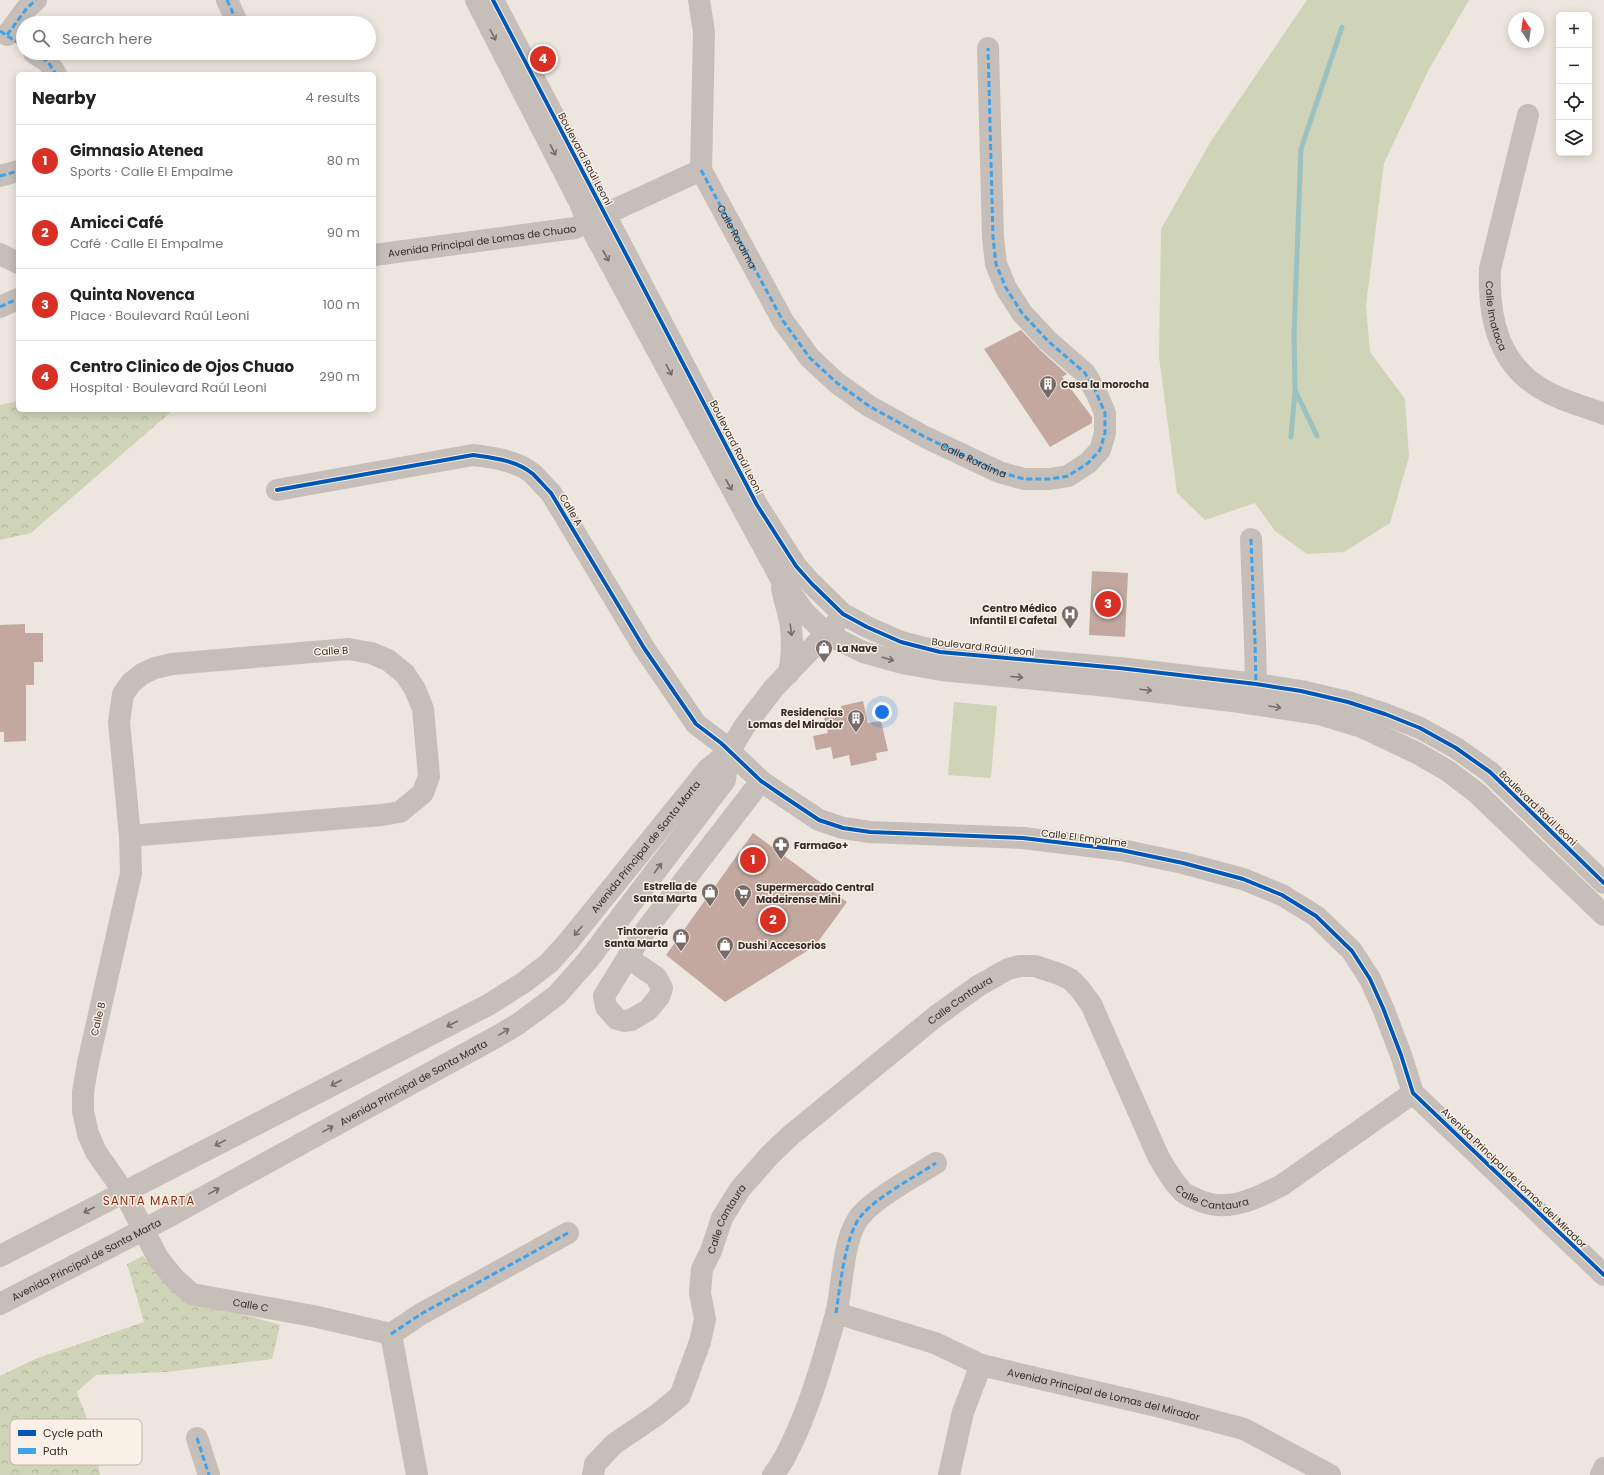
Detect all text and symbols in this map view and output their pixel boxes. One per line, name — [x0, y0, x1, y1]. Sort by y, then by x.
north arrow — [1508, 12, 1544, 48]
map controls — [1556, 12, 1592, 156]
button: + — [1556, 12, 1592, 48]
search box — [16, 16, 376, 60]
icon: search — [30, 27, 52, 49]
text: Search here — [62, 28, 152, 49]
one-way arrow — [490, 28, 498, 40]
pin: 4 — [530, 44, 556, 74]
button: − — [1556, 48, 1592, 84]
button: locate — [1556, 84, 1592, 120]
text: Nearby — [32, 86, 96, 110]
text: 4 results — [306, 88, 360, 107]
street label: Boulevard Raúl Leoni — [554, 110, 616, 208]
button: layers — [1556, 120, 1592, 156]
text: Gimnasio Atenea — [70, 140, 204, 161]
one-way arrow — [550, 144, 557, 156]
text: 1 — [43, 151, 47, 170]
text: 80 m — [327, 151, 360, 170]
text: Sports · Calle El Empalme — [70, 162, 233, 181]
street label: Calle Roraima — [714, 202, 761, 271]
text: Amicci Café — [70, 212, 163, 233]
street label: Avenida Principal de Lomas de Chuao — [387, 220, 577, 261]
text: 2 — [41, 223, 49, 242]
text: 90 m — [327, 223, 360, 242]
text: Café · Calle El Empalme — [70, 234, 223, 253]
one-way arrow — [603, 250, 611, 262]
street label: Calle Imataca — [1482, 281, 1511, 353]
text: Quinta Novenca — [70, 284, 195, 305]
text: 3 — [41, 295, 49, 314]
text: 100 m — [323, 295, 360, 314]
text: Place · Boulevard Raúl Leoni — [70, 306, 249, 325]
text: Centro Clinico de Ojos Chuao — [70, 356, 294, 377]
one-way arrow — [665, 364, 673, 376]
text: 4 — [41, 367, 49, 386]
text: 290 m — [319, 367, 360, 386]
building icon: Casa la morocha — [1038, 374, 1058, 399]
place label: Casa la morocha — [1061, 377, 1149, 392]
text: Hospital · Boulevard Raúl Leoni — [70, 378, 267, 397]
street label: Boulevard Raúl Leoni — [706, 398, 766, 496]
street label: Calle Roraima — [938, 438, 1008, 481]
one-way arrow — [726, 479, 734, 491]
street label: Calle A — [556, 491, 587, 529]
pin: 3 — [1095, 589, 1121, 619]
place label: Centro Médico Infantil El Cafetal — [970, 601, 1058, 628]
hospital icon: Centro Médico Infantil El Cafetal — [1060, 604, 1080, 629]
one-way arrow — [787, 624, 795, 637]
street label: Boulevard Raúl Leoni — [931, 634, 1035, 660]
shop icon: La Nave — [814, 638, 834, 663]
place label: La Nave — [837, 641, 877, 656]
street label: Calle B — [313, 643, 349, 659]
one-way arrow — [882, 656, 895, 663]
one-way arrow — [1010, 674, 1023, 681]
one-way arrow — [1139, 686, 1152, 694]
your location — [872, 702, 892, 722]
one-way arrow — [1268, 703, 1281, 711]
place label: Residencias Lomas del Mirador — [748, 705, 844, 732]
building icon: Residencias Lomas del Mirador — [846, 708, 866, 733]
street label: Boulevard Raúl Leoni — [1496, 767, 1580, 849]
street label: Avenida Principal de Santa Marta — [587, 777, 703, 916]
street label: Calle El Empalme — [1040, 825, 1128, 851]
pharmacy icon: FarmaGo+ — [771, 835, 791, 860]
place label: FarmaGo+ — [794, 838, 848, 853]
pin: 1 — [740, 845, 766, 875]
one-way arrow — [654, 862, 662, 873]
place label: Estrella de Santa Marta — [633, 879, 697, 906]
place label: Supermercado Central Madeirense Mini — [756, 880, 874, 907]
shop icon: Estrella de Santa Marta — [700, 882, 720, 907]
supermarket icon: Supermercado Central Madeirense Mini — [733, 883, 753, 908]
pin: 2 — [760, 905, 786, 935]
place label: Tintorería Santa Marta — [604, 924, 668, 951]
one-way arrow — [573, 926, 582, 936]
shop icon: Tintorería Santa Marta — [671, 927, 691, 952]
shop icon: Dushi Accesorios — [715, 935, 735, 960]
place label: Dushi Accesorios — [738, 938, 827, 953]
street label: Calle Cantaura — [924, 972, 995, 1028]
street label: Calle B — [87, 1001, 109, 1037]
one-way arrow — [446, 1021, 458, 1028]
one-way arrow — [498, 1028, 510, 1036]
street label: Avenida Principal de Santa Marta — [337, 1036, 490, 1129]
one-way arrow — [330, 1080, 342, 1087]
street label: Avenida Principal de Lomas del Mirador — [1438, 1104, 1590, 1252]
one-way arrow — [322, 1124, 334, 1132]
one-way arrow — [215, 1139, 227, 1147]
street label: Calle Cantaura — [703, 1180, 749, 1256]
street label: Calle Cantaura — [1172, 1181, 1250, 1213]
one-way arrow — [208, 1187, 220, 1195]
district label: SANTA MARTA — [103, 1192, 195, 1209]
one-way arrow — [83, 1207, 95, 1214]
street label: Avenida Principal de Santa Marta — [9, 1214, 164, 1304]
street label: Calle C — [232, 1294, 270, 1315]
street label: Avenida Principal de Lomas del Mirador — [1006, 1364, 1202, 1425]
legend — [10, 1419, 142, 1465]
text: Cycle path — [43, 1425, 103, 1441]
text: Path — [43, 1443, 68, 1459]

